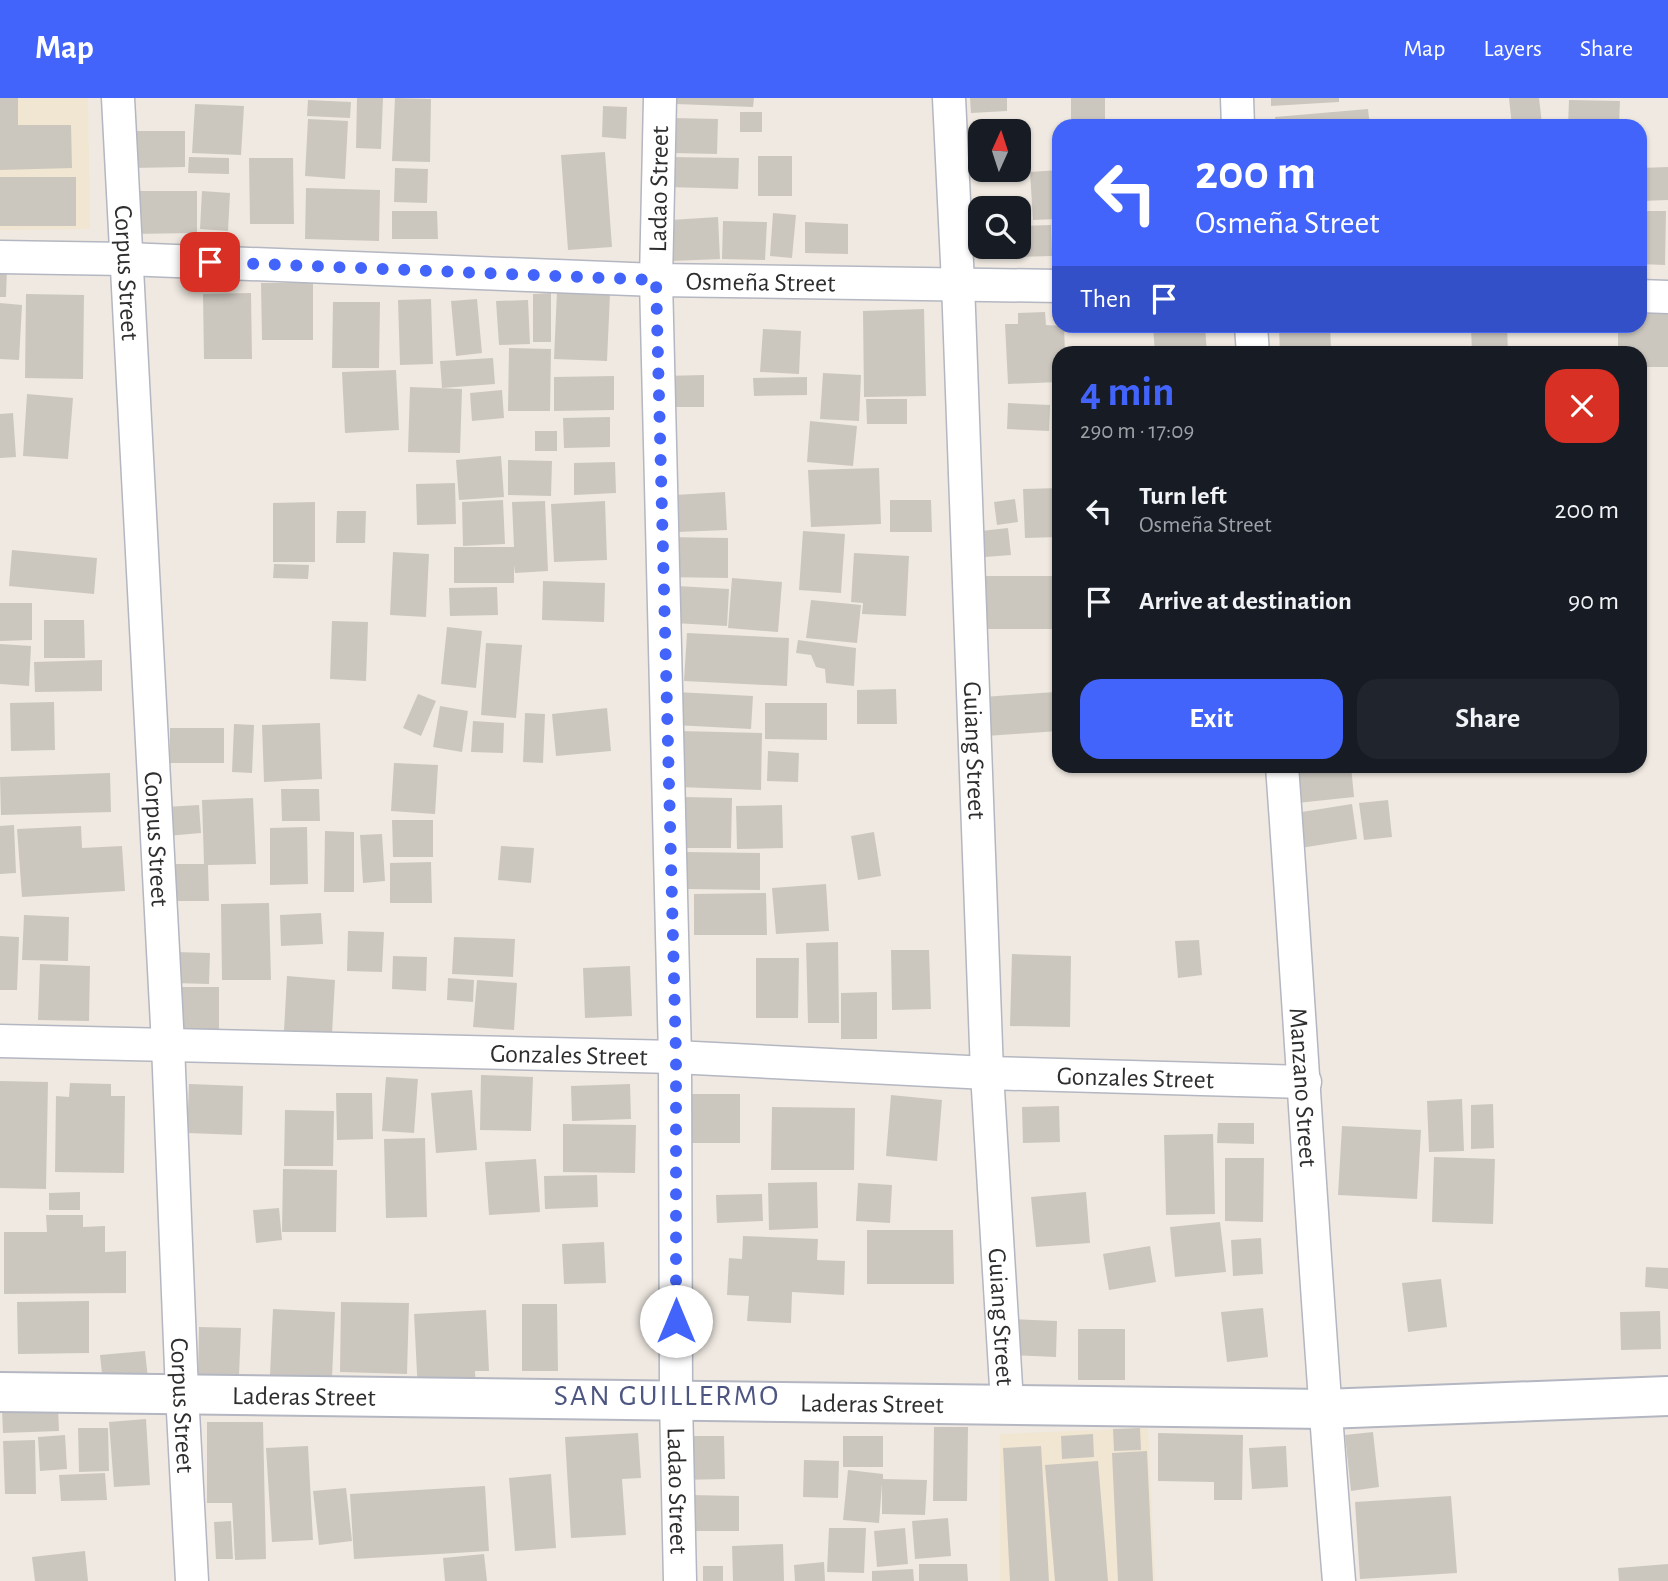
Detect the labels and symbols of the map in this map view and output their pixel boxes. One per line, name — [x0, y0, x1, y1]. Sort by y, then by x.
north arrow — [968, 119, 1031, 182]
street label: Ladao Street — [645, 126, 673, 253]
street label: Corpus Street — [110, 204, 143, 341]
pin — [180, 232, 240, 292]
street label: Osmeña Street — [685, 268, 836, 297]
street label: Guiang Street — [959, 681, 990, 820]
street label: Corpus Street — [140, 771, 173, 907]
street label: Manzano Street — [1285, 1007, 1321, 1168]
street label: Gonzales Street — [490, 1041, 648, 1070]
street label: Gonzales Street — [1056, 1063, 1214, 1093]
street label: Guiang Street — [984, 1247, 1018, 1387]
position arrow — [639, 1284, 713, 1358]
street label: Corpus Street — [166, 1337, 198, 1474]
district label: SAN GUILLERMO — [554, 1381, 780, 1411]
street label: Laderas Street — [232, 1383, 376, 1411]
street label: Laderas Street — [800, 1390, 944, 1418]
street label: Ladao Street — [663, 1427, 691, 1554]

